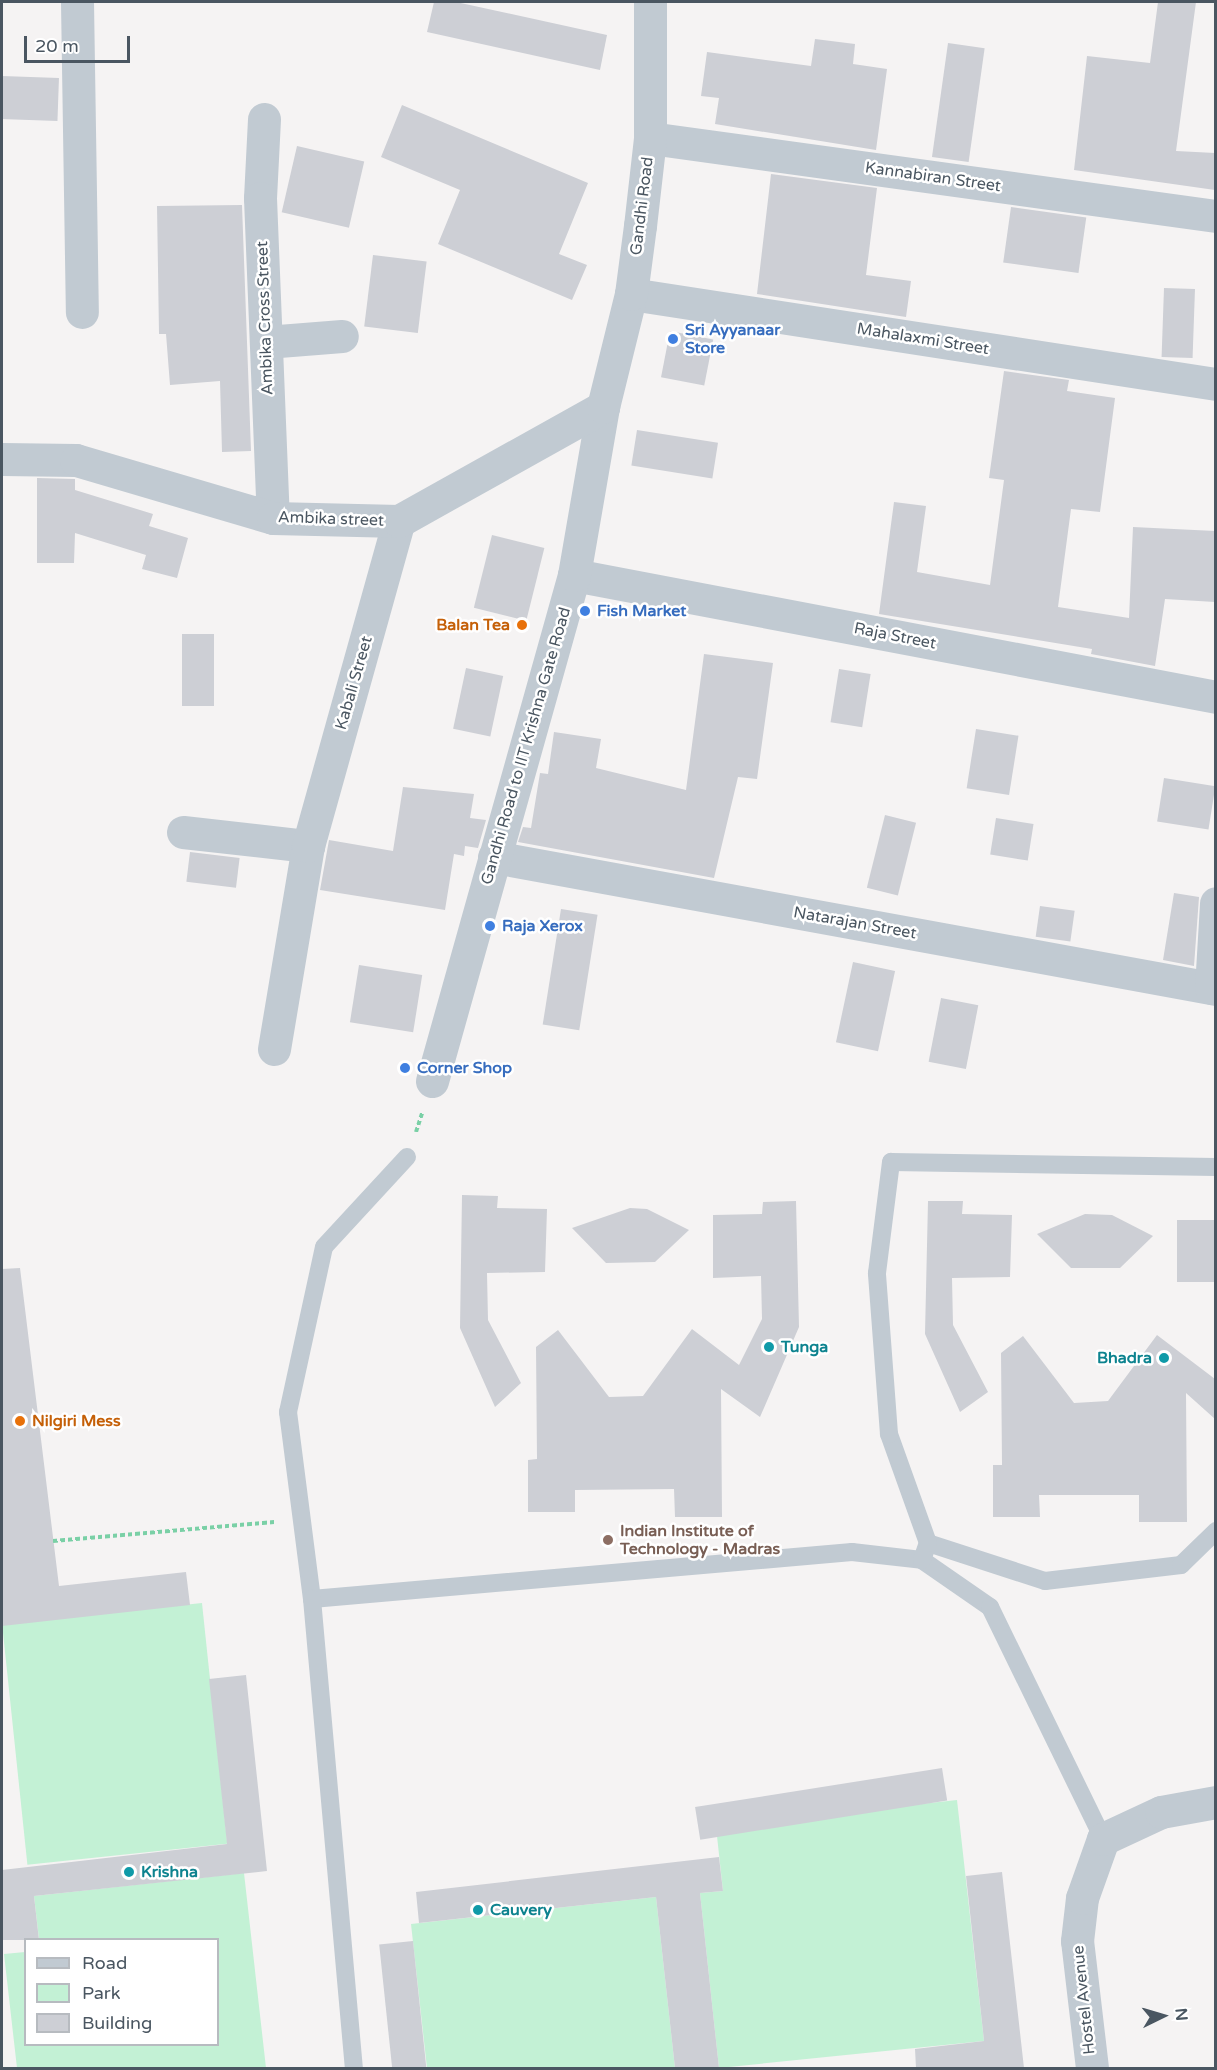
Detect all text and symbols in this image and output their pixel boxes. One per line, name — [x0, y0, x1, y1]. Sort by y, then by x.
scale bar — [27, 24, 134, 62]
text: 20 m — [35, 35, 79, 57]
street label: Gandhi Road — [626, 156, 658, 256]
street label: Kannabiran Street — [864, 158, 1002, 196]
street label: Ambika Cross Street — [253, 241, 277, 395]
street label: Mahalaxmi Street — [856, 319, 990, 359]
place label: Sri Ayyanaar Store — [685, 320, 780, 358]
marker: Sri Ayyanaar Store — [666, 332, 680, 346]
street label: Ambika street — [278, 508, 384, 530]
place label: Fish Market — [597, 601, 686, 621]
marker: Fish Market — [578, 604, 592, 618]
street label: Gandhi Road to IIT Krishna Gate Road — [477, 605, 575, 887]
place label: Balan Tea — [436, 615, 510, 635]
marker: Balan Tea — [515, 618, 529, 632]
street label: Raja Street — [852, 619, 938, 653]
street label: Kabali Street — [331, 634, 377, 732]
street label: Natarajan Street — [792, 903, 918, 943]
place label: Raja Xerox — [502, 916, 583, 936]
marker: Raja Xerox — [483, 919, 497, 933]
place label: Corner Shop — [417, 1058, 512, 1078]
marker: Corner Shop — [398, 1061, 412, 1075]
place label: Tunga — [781, 1337, 828, 1357]
marker: Tunga — [762, 1340, 776, 1354]
place label: Bhadra — [1097, 1348, 1152, 1368]
marker: Bhadra — [1157, 1351, 1171, 1365]
place label: Nilgiri Mess — [32, 1411, 121, 1431]
marker: Nilgiri Mess — [13, 1414, 27, 1428]
place label: Indian Institute of Technology - Madras — [620, 1521, 780, 1559]
marker: Indian Institute of Technology - Madras — [601, 1533, 615, 1547]
place label: Krishna — [141, 1862, 198, 1882]
marker: Krishna — [122, 1865, 136, 1879]
place label: Cauvery — [490, 1900, 552, 1920]
marker: Cauvery — [471, 1903, 485, 1917]
legend — [24, 1938, 219, 2046]
street label: Hostel Avenue — [1069, 1944, 1099, 2056]
text: Road — [82, 1952, 127, 1974]
text: Park — [82, 1982, 120, 2004]
north arrow — [1133, 1986, 1193, 2046]
text: N — [1170, 2007, 1191, 2022]
text: Building — [82, 2012, 152, 2034]

